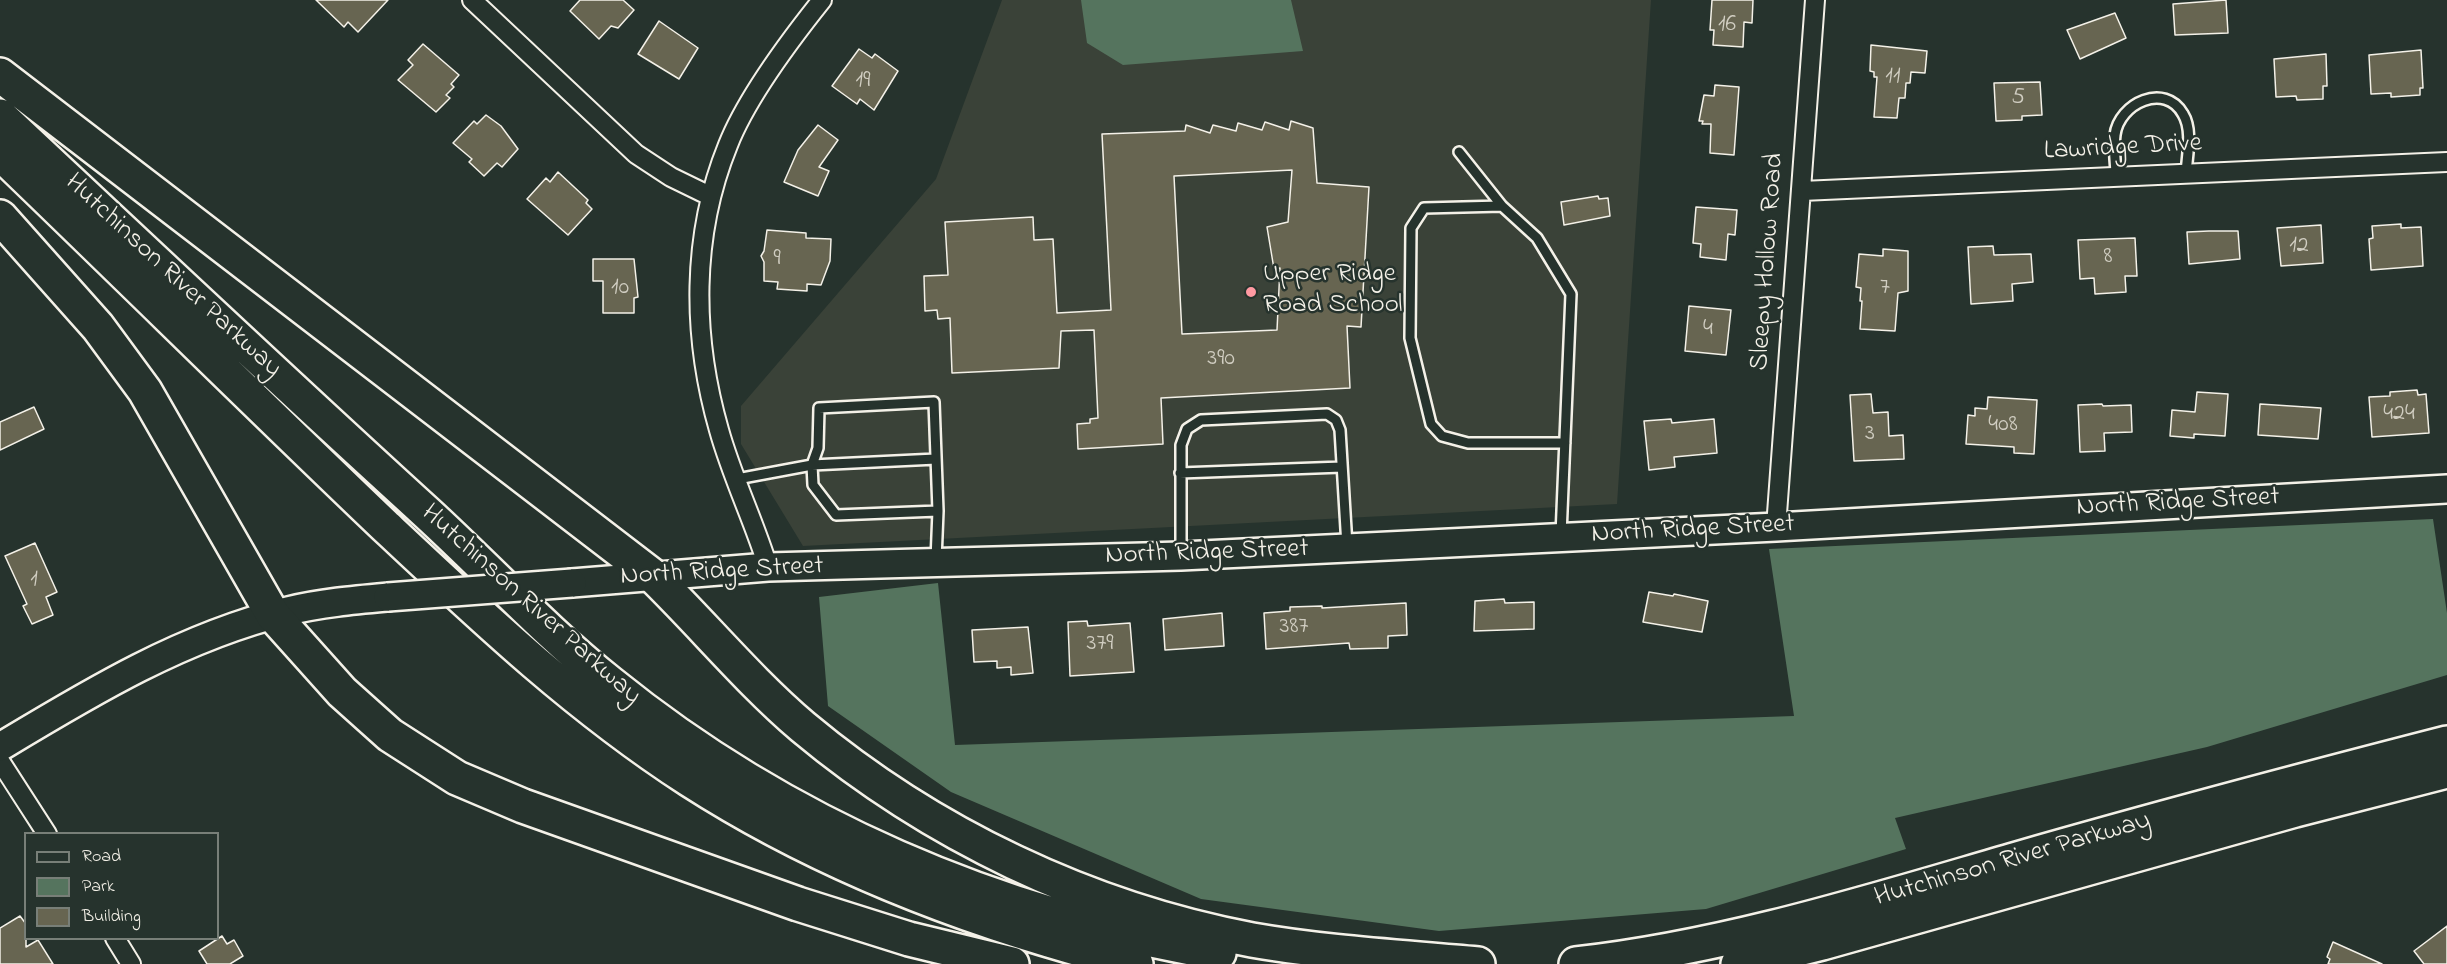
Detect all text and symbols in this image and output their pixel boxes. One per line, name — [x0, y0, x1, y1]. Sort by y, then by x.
house number: 16 — [1718, 12, 1736, 40]
house number: 11 — [1885, 64, 1901, 92]
house number: 19 — [856, 68, 870, 96]
house number: 5 — [2011, 85, 2025, 113]
street label: Lawridge Drive — [2043, 129, 2203, 169]
street label: Sleepy Hollow Road — [1745, 152, 1793, 372]
street label: Hutchinson River Parkway — [57, 168, 287, 386]
house number: 12 — [2289, 233, 2309, 261]
house number: 8 — [2104, 244, 2112, 272]
house number: 9 — [773, 246, 781, 274]
place label: Upper Ridge Road School — [1263, 260, 1402, 323]
house number: 10 — [611, 275, 629, 303]
house number: 7 — [1880, 275, 1890, 303]
marker: Upper Ridge Road School — [1244, 285, 1258, 299]
house number: 4 — [1703, 316, 1713, 344]
house number: 390 — [1207, 346, 1235, 374]
house number: 424 — [2383, 401, 2415, 429]
house number: 408 — [1988, 412, 2018, 440]
house number: 3 — [1865, 421, 1875, 449]
street label: North Ridge Street — [2076, 483, 2280, 525]
street label: Hutchinson River Parkway — [413, 499, 647, 713]
street label: North Ridge Street — [1591, 510, 1795, 552]
street label: North Ridge Street — [1105, 534, 1309, 574]
street label: North Ridge Street — [620, 552, 824, 594]
house number: 1 — [30, 567, 38, 595]
house number: 387 — [1280, 614, 1308, 642]
house number: 379 — [1086, 631, 1114, 659]
street label: Hutchinson River Parkway — [1871, 806, 2155, 916]
legend — [24, 832, 219, 940]
text: Road — [82, 844, 121, 870]
text: Park — [82, 874, 115, 900]
text: Building — [82, 904, 141, 930]

